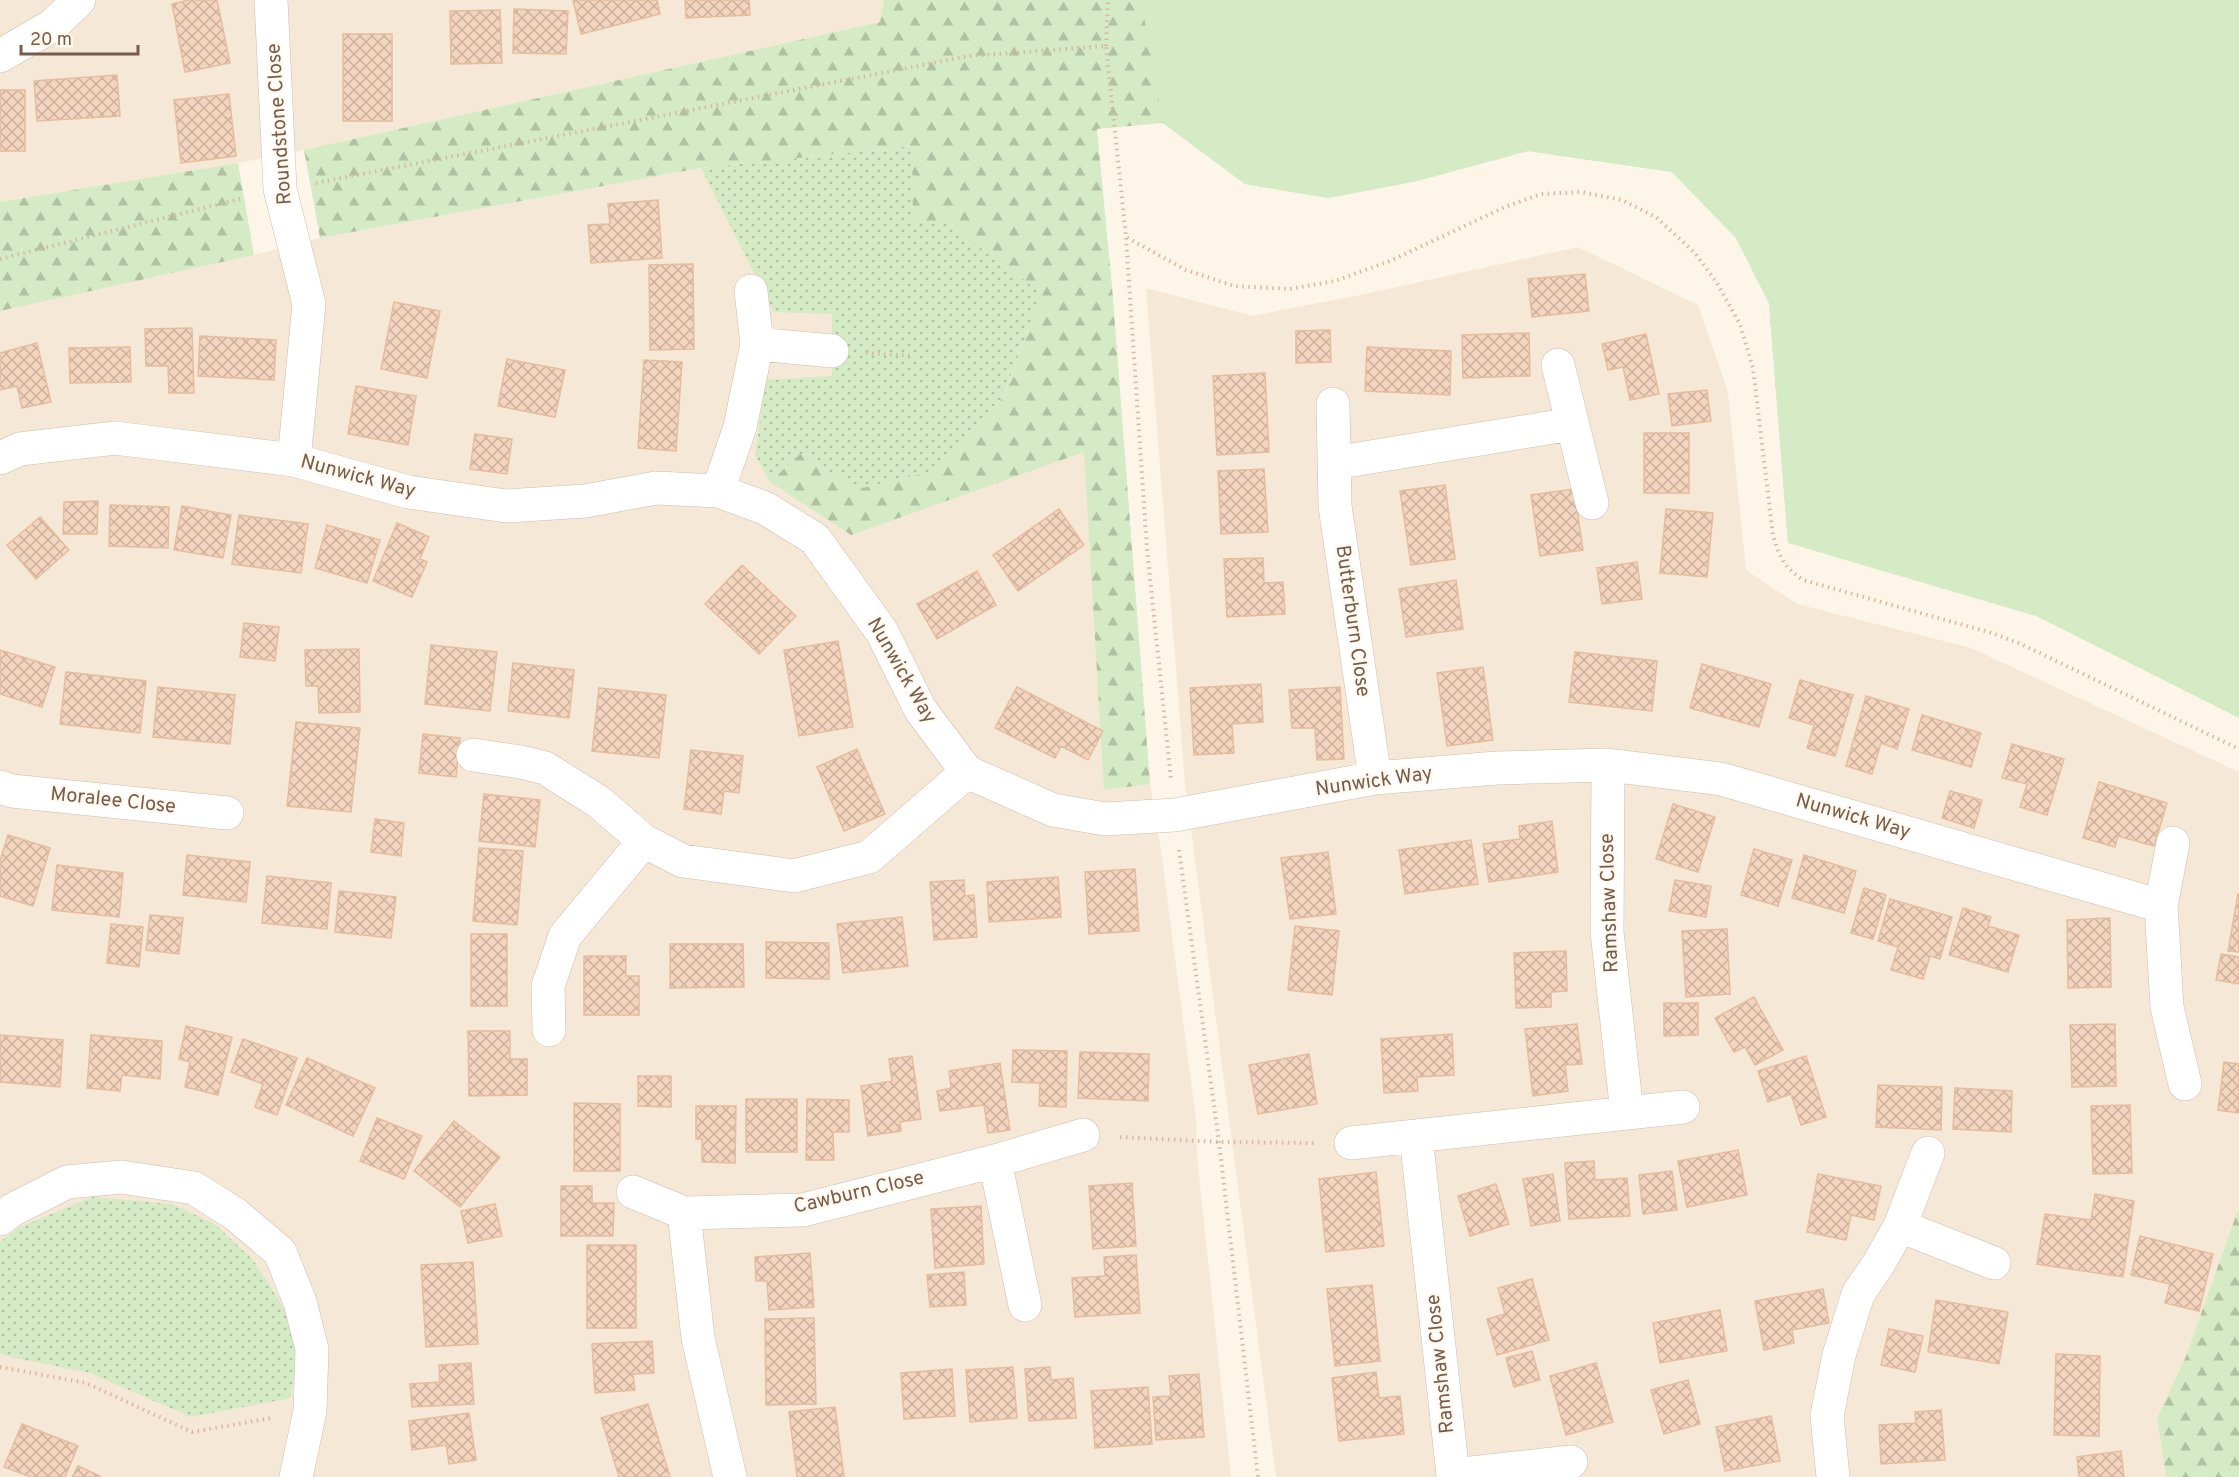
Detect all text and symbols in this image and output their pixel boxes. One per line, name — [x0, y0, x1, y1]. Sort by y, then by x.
scale bar — [21, 18, 138, 56]
text: 20 m — [30, 29, 72, 52]
street label: Roundstone Close — [261, 42, 299, 206]
street label: Nunwick Way — [298, 449, 418, 505]
street label: Butterburn Close — [1328, 543, 1376, 699]
street label: Nunwick Way — [860, 613, 942, 729]
street label: Nunwick Way — [1314, 761, 1434, 803]
street label: Moralee Close — [49, 781, 177, 821]
street label: Nunwick Way — [1793, 788, 1913, 846]
street label: Ramshaw Close — [1595, 833, 1625, 973]
street label: Cawburn Close — [791, 1165, 927, 1221]
street label: Ramshaw Close — [1421, 1293, 1461, 1435]

